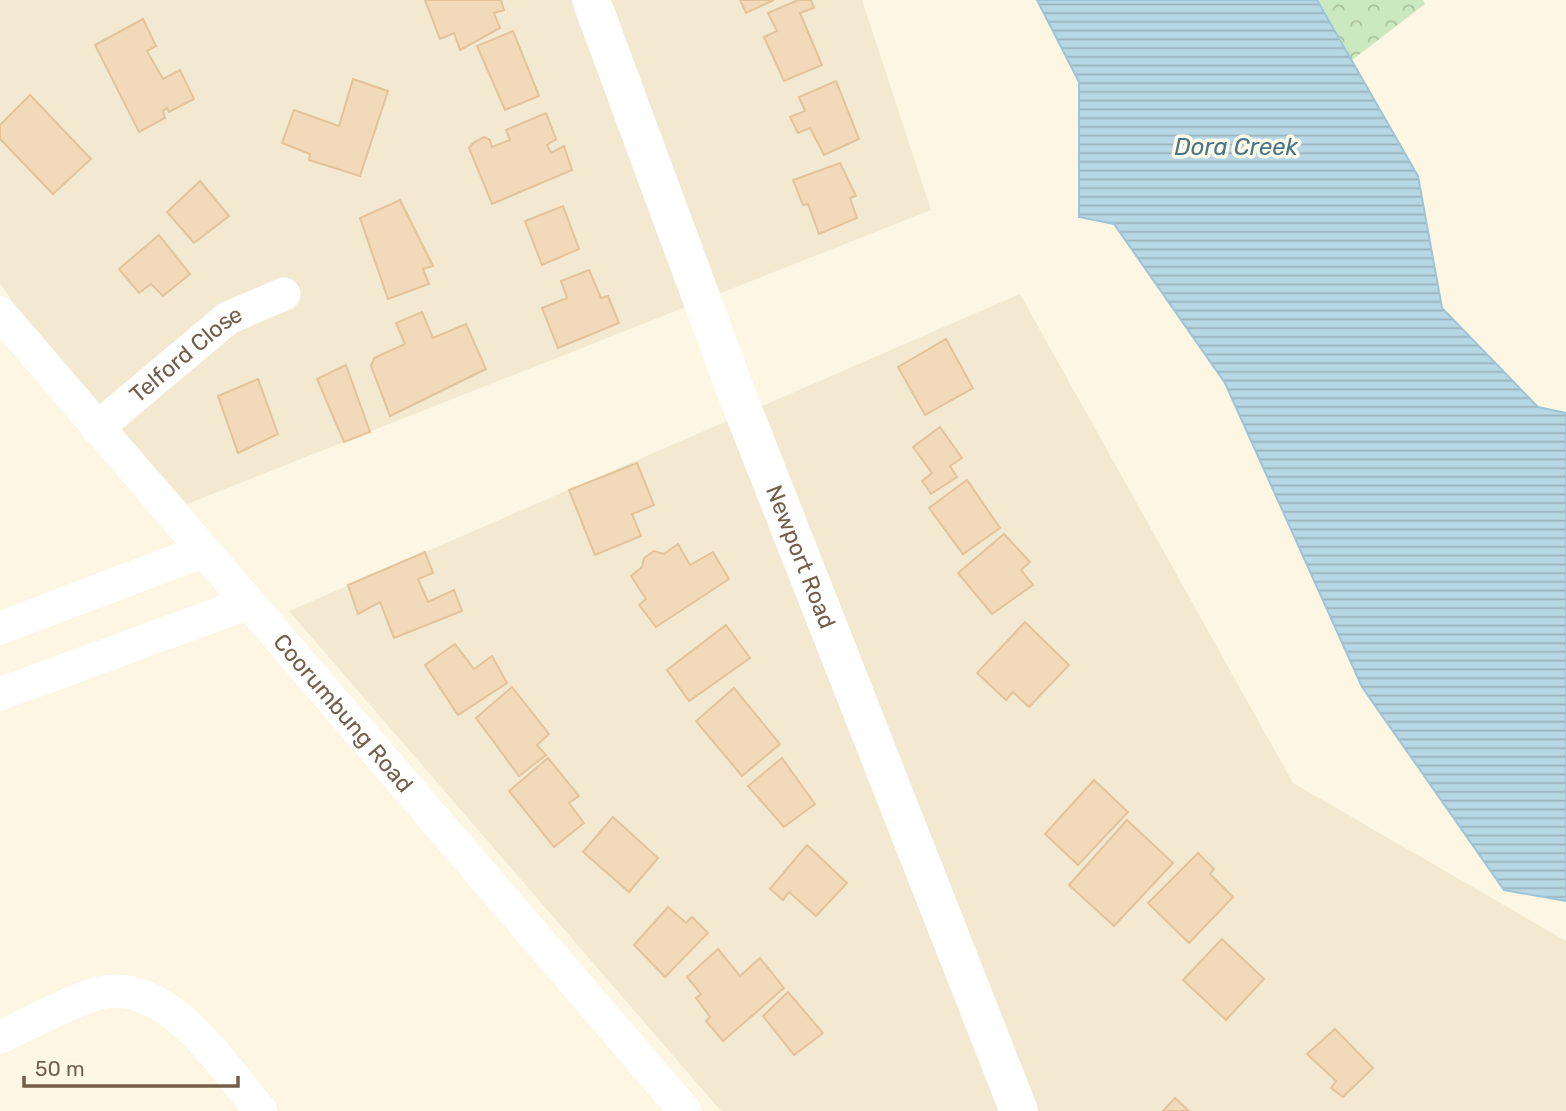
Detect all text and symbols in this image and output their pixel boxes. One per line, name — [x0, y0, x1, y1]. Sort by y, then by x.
water label: Dora Creek — [1174, 133, 1298, 161]
street label: Telford Close — [124, 300, 246, 409]
street label: Newport Road — [760, 481, 842, 633]
street label: Coorumbung Road — [267, 628, 419, 798]
scale bar — [24, 1044, 238, 1088]
text: 50 m — [35, 1056, 85, 1081]

